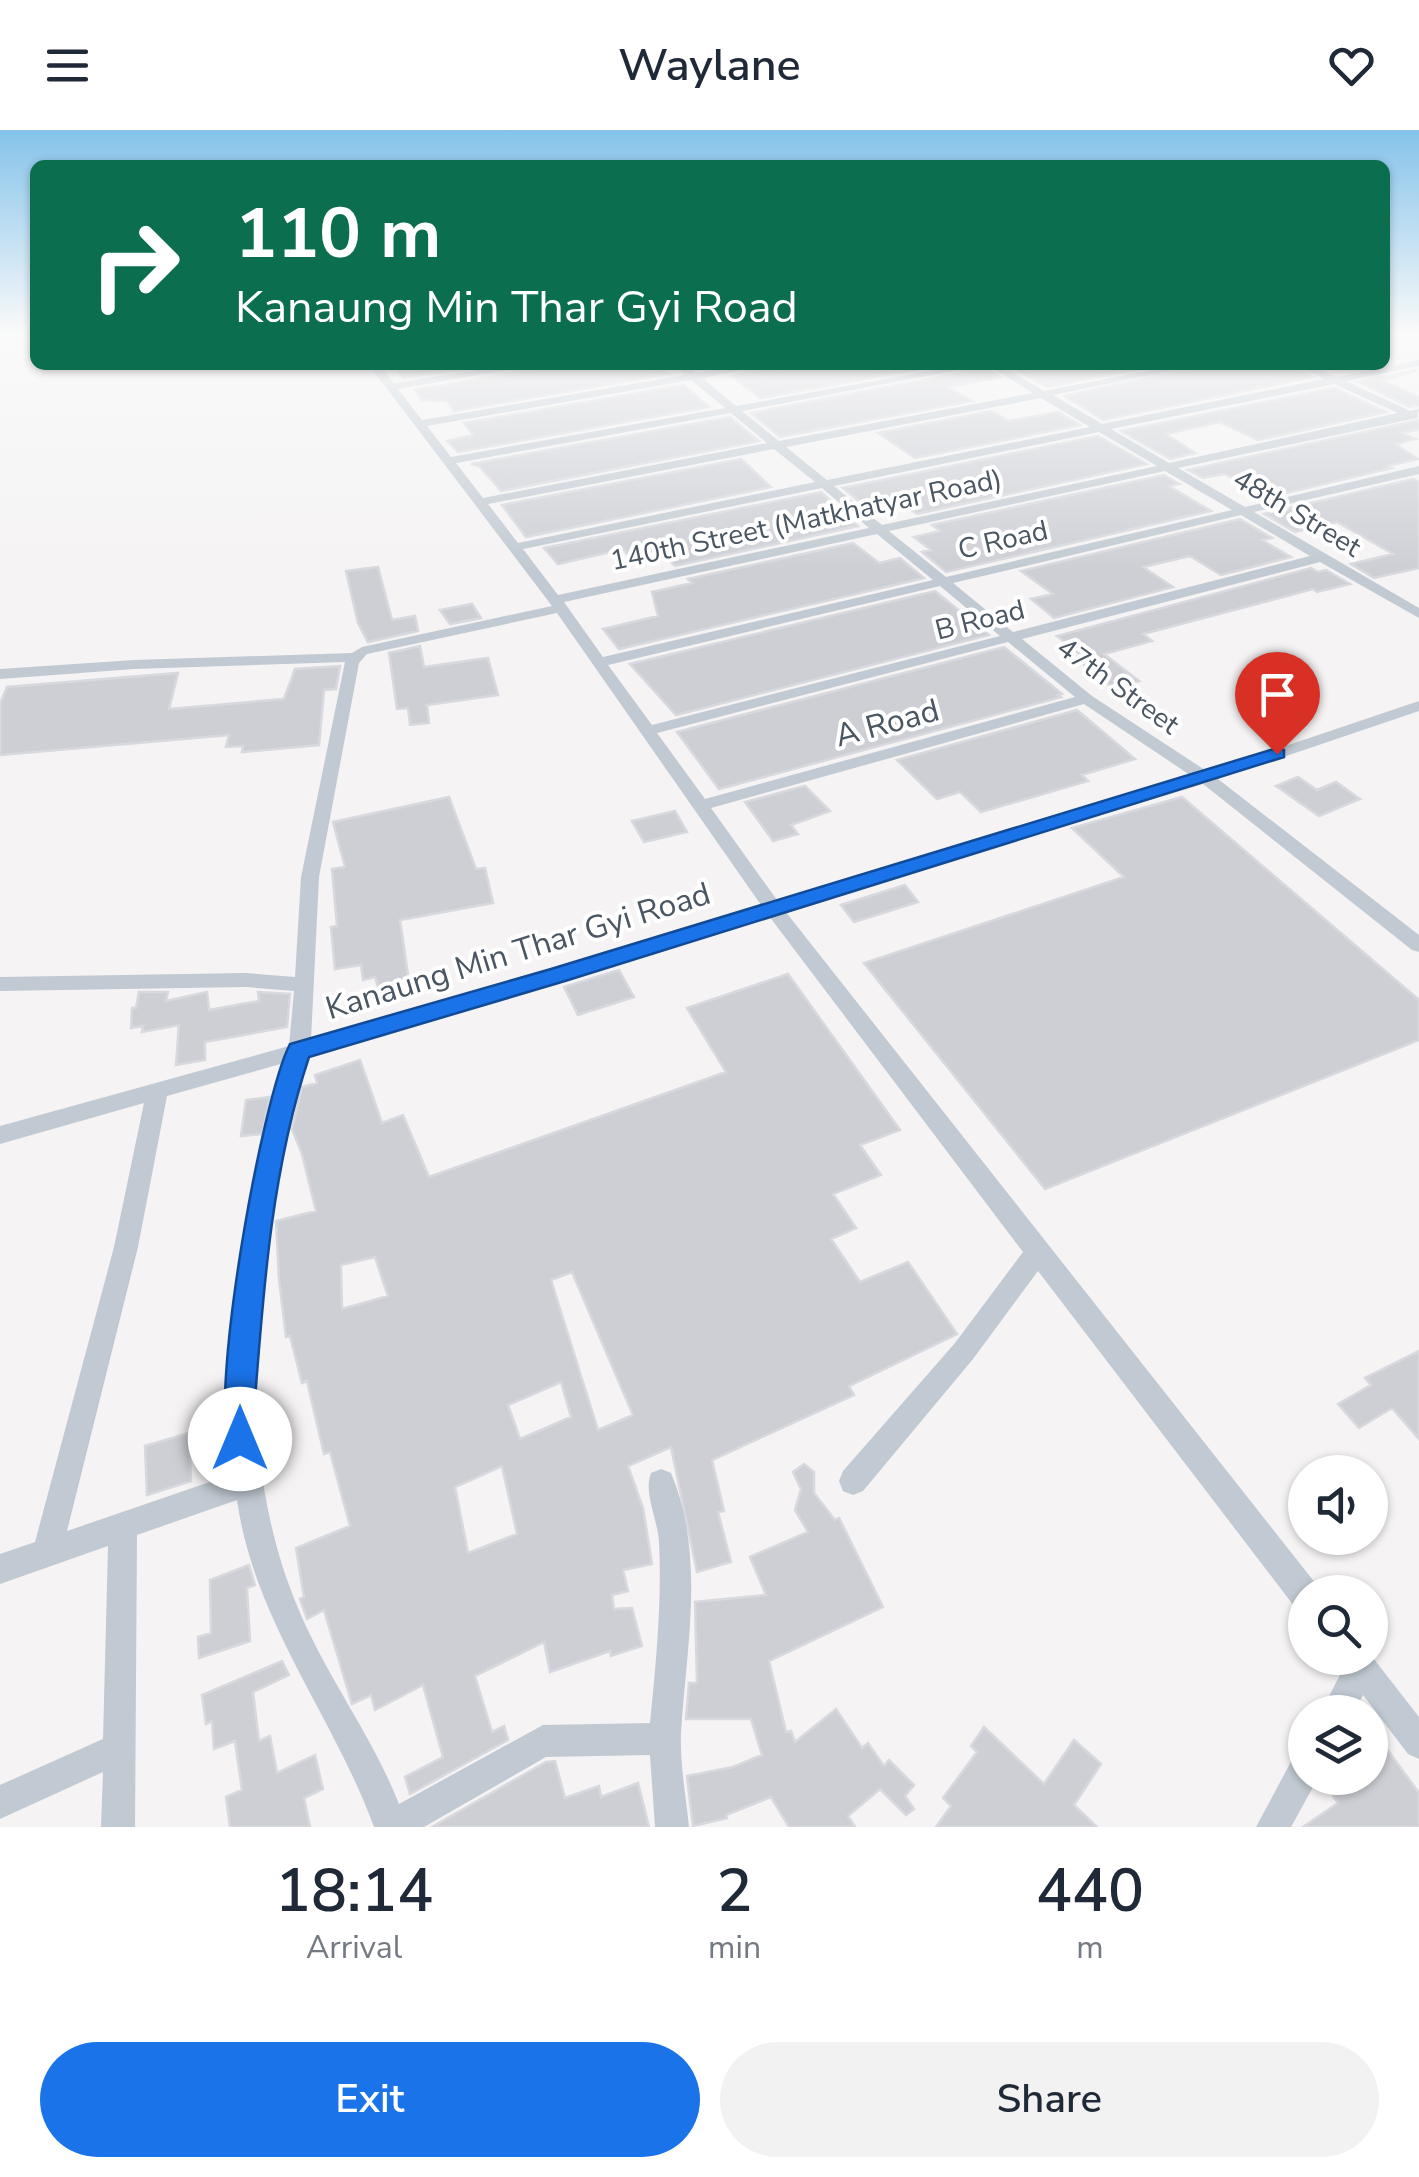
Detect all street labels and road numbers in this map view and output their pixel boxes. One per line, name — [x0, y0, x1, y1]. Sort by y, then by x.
street label: 140th Street (Matkhatyar Road) — [607, 460, 1005, 580]
street label: 48th Street — [1226, 460, 1368, 566]
street label: C Road — [954, 511, 1052, 569]
street label: B Road — [931, 591, 1029, 649]
street label: 47th Street — [1049, 629, 1187, 743]
street label: A Road — [830, 689, 944, 757]
street label: Kanaung Min Thar Gyi Road — [320, 872, 716, 1030]

